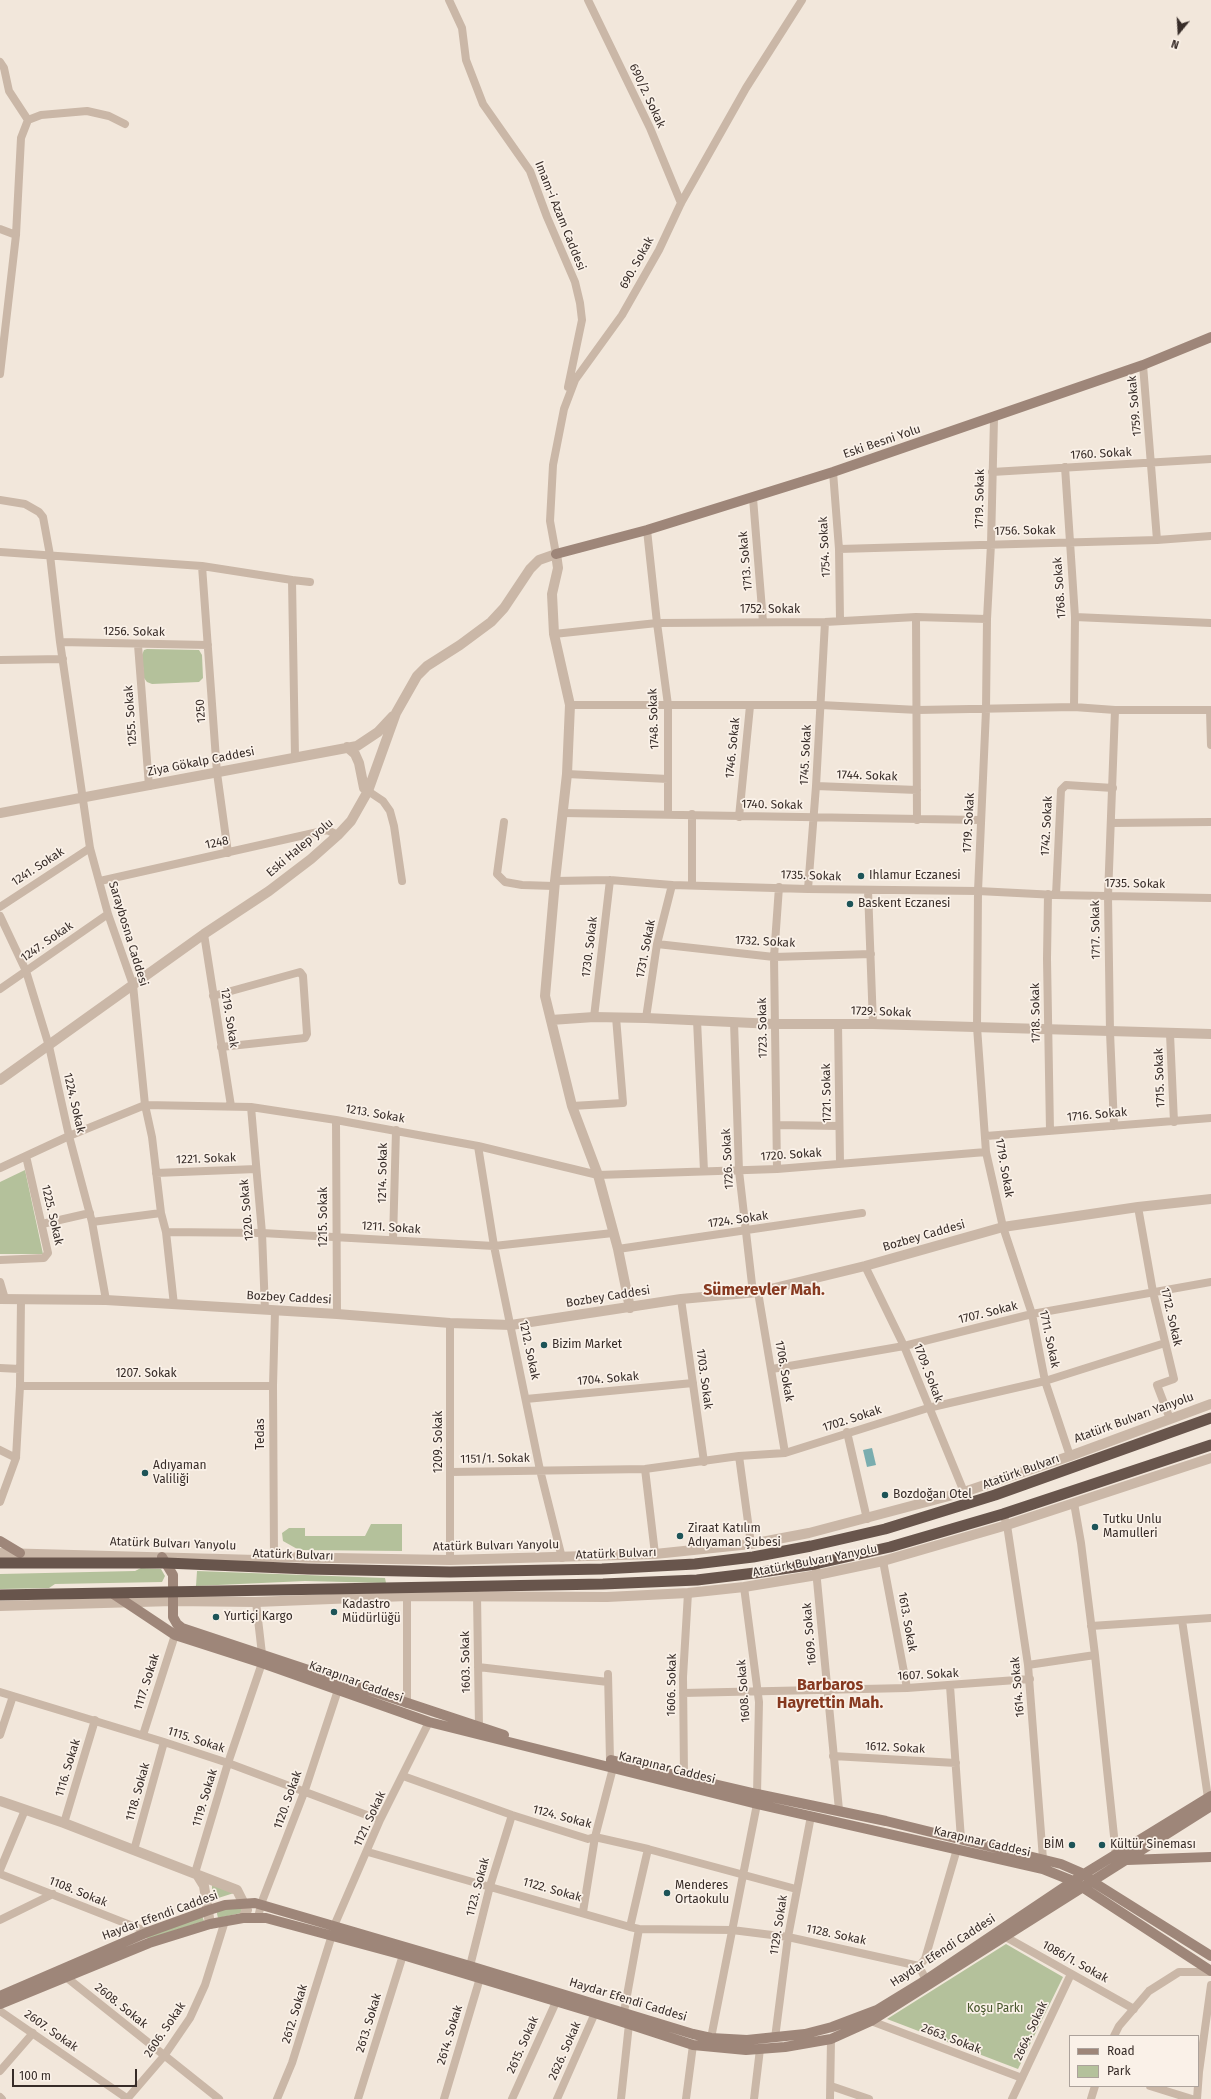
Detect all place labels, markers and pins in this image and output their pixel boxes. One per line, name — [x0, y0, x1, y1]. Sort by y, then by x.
place label: Ihlamur Eczanesi — [869, 869, 961, 883]
marker: Ihlamur Eczanesi — [856, 871, 866, 881]
place label: Baskent Eczanesi — [858, 897, 950, 911]
marker: Baskent Eczanesi — [845, 899, 855, 909]
place label: Bizim Market — [552, 1338, 622, 1352]
marker: Bizim Market — [539, 1340, 549, 1350]
place label: Adıyaman Valiliği — [153, 1459, 207, 1487]
marker: Adıyaman Valiliği — [140, 1468, 150, 1478]
place label: Bozdoğan Otel — [893, 1488, 972, 1502]
marker: Bozdoğan Otel — [880, 1490, 890, 1500]
place label: Tutku Unlu Mamulleri — [1103, 1513, 1162, 1541]
place label: Ziraat Katılım Adıyaman Şubesi — [688, 1522, 781, 1550]
marker: Tutku Unlu Mamulleri — [1090, 1522, 1100, 1532]
marker: Ziraat Katılım Adıyaman Şubesi — [675, 1531, 685, 1541]
place label: Kadastro Müdürlüğü — [342, 1598, 401, 1626]
marker: Kadastro Müdürlüğü — [329, 1607, 339, 1617]
place label: Yurtiçi Kargo — [224, 1610, 293, 1624]
marker: Yurtiçi Kargo — [211, 1612, 221, 1622]
place label: BİM — [1044, 1838, 1064, 1852]
place label: Kültür Sineması — [1110, 1838, 1196, 1852]
marker: BİM — [1067, 1840, 1077, 1850]
marker: Kültür Sineması — [1097, 1840, 1107, 1850]
place label: Menderes Ortaokulu — [675, 1879, 729, 1907]
marker: Menderes Ortaokulu — [662, 1888, 672, 1898]

